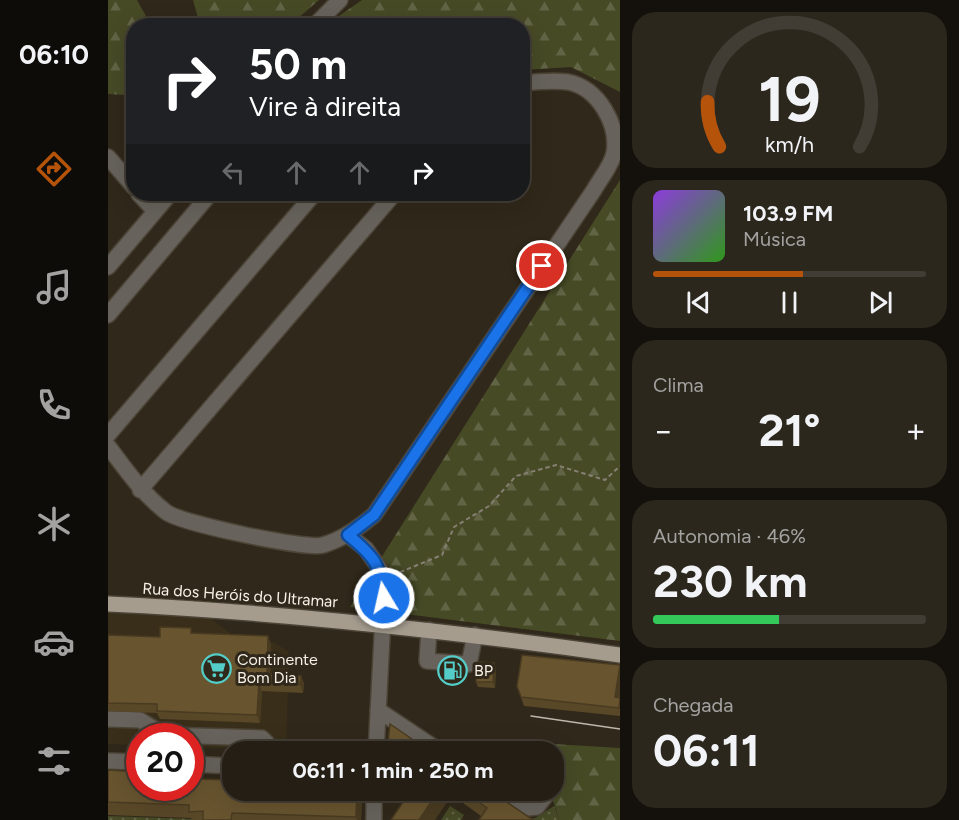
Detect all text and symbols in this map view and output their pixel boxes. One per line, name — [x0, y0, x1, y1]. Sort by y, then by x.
text: 06:10 — [19, 38, 89, 71]
text: 50 m — [249, 39, 347, 90]
icon: right — [150, 42, 228, 120]
text: 19 — [758, 62, 821, 137]
text: Vire à direita — [249, 90, 401, 123]
text: km/h — [765, 132, 814, 157]
icon: directions — [33, 148, 75, 190]
icon: left — [217, 156, 250, 189]
icon: ahead — [280, 156, 313, 189]
icon: ahead — [343, 156, 376, 189]
icon: right — [406, 156, 439, 189]
text: 103.9 FM — [743, 200, 833, 227]
text: Música — [743, 227, 806, 251]
pin — [516, 240, 567, 291]
icon: arrive — [525, 249, 558, 282]
icon: music — [33, 266, 75, 308]
icon: previous — [682, 286, 715, 319]
icon: pause — [773, 286, 806, 319]
icon: next — [864, 286, 897, 319]
text: Clima — [653, 373, 704, 397]
icon: phone — [33, 384, 75, 426]
text: 21° — [758, 403, 821, 457]
text: − — [653, 411, 674, 450]
text: + — [905, 411, 926, 450]
icon: climate — [33, 503, 75, 545]
text: Autonomia · 46% — [653, 524, 806, 548]
text: 230 km — [653, 554, 807, 608]
position arrow — [352, 566, 416, 630]
street label: Rua dos Heróis do Ultramar — [142, 579, 339, 611]
icon: car — [33, 621, 75, 663]
place label: Continente Bom Dia — [237, 650, 318, 687]
supermarket icon: Continente Bom Dia — [200, 652, 232, 684]
fuel station icon: BP — [437, 654, 469, 686]
place label: BP — [474, 661, 493, 680]
text: Chegada — [653, 693, 733, 717]
speed limit sign: 20 — [126, 723, 204, 801]
text: 06:11 — [653, 723, 760, 777]
icon: filters — [33, 740, 75, 782]
text: 06:11 · 1 min · 250 m — [293, 757, 493, 784]

